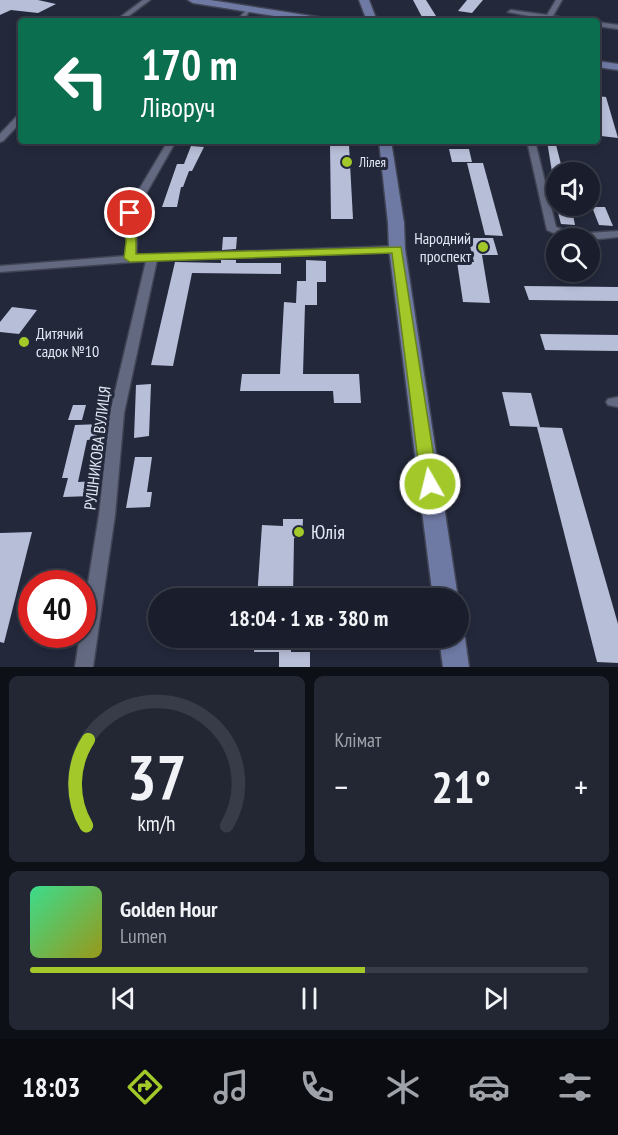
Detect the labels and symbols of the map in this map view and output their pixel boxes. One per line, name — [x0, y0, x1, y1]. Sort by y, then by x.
place label: Лілея — [358, 153, 386, 171]
marker: Лілея — [340, 155, 354, 169]
pin — [104, 187, 155, 238]
place label: Народний проспект — [414, 228, 472, 266]
marker: Народний проспект — [476, 240, 490, 254]
place label: Дитячий садок №10 — [36, 323, 99, 361]
marker: Дитячий садок №10 — [17, 335, 31, 349]
street label: РУШНИКОВА ВУЛИЦЯ — [79, 385, 115, 511]
position arrow — [398, 452, 462, 516]
place label: Юлія — [311, 519, 345, 545]
marker: Юлія — [292, 525, 306, 539]
speed limit sign: 40 — [18, 570, 96, 648]

